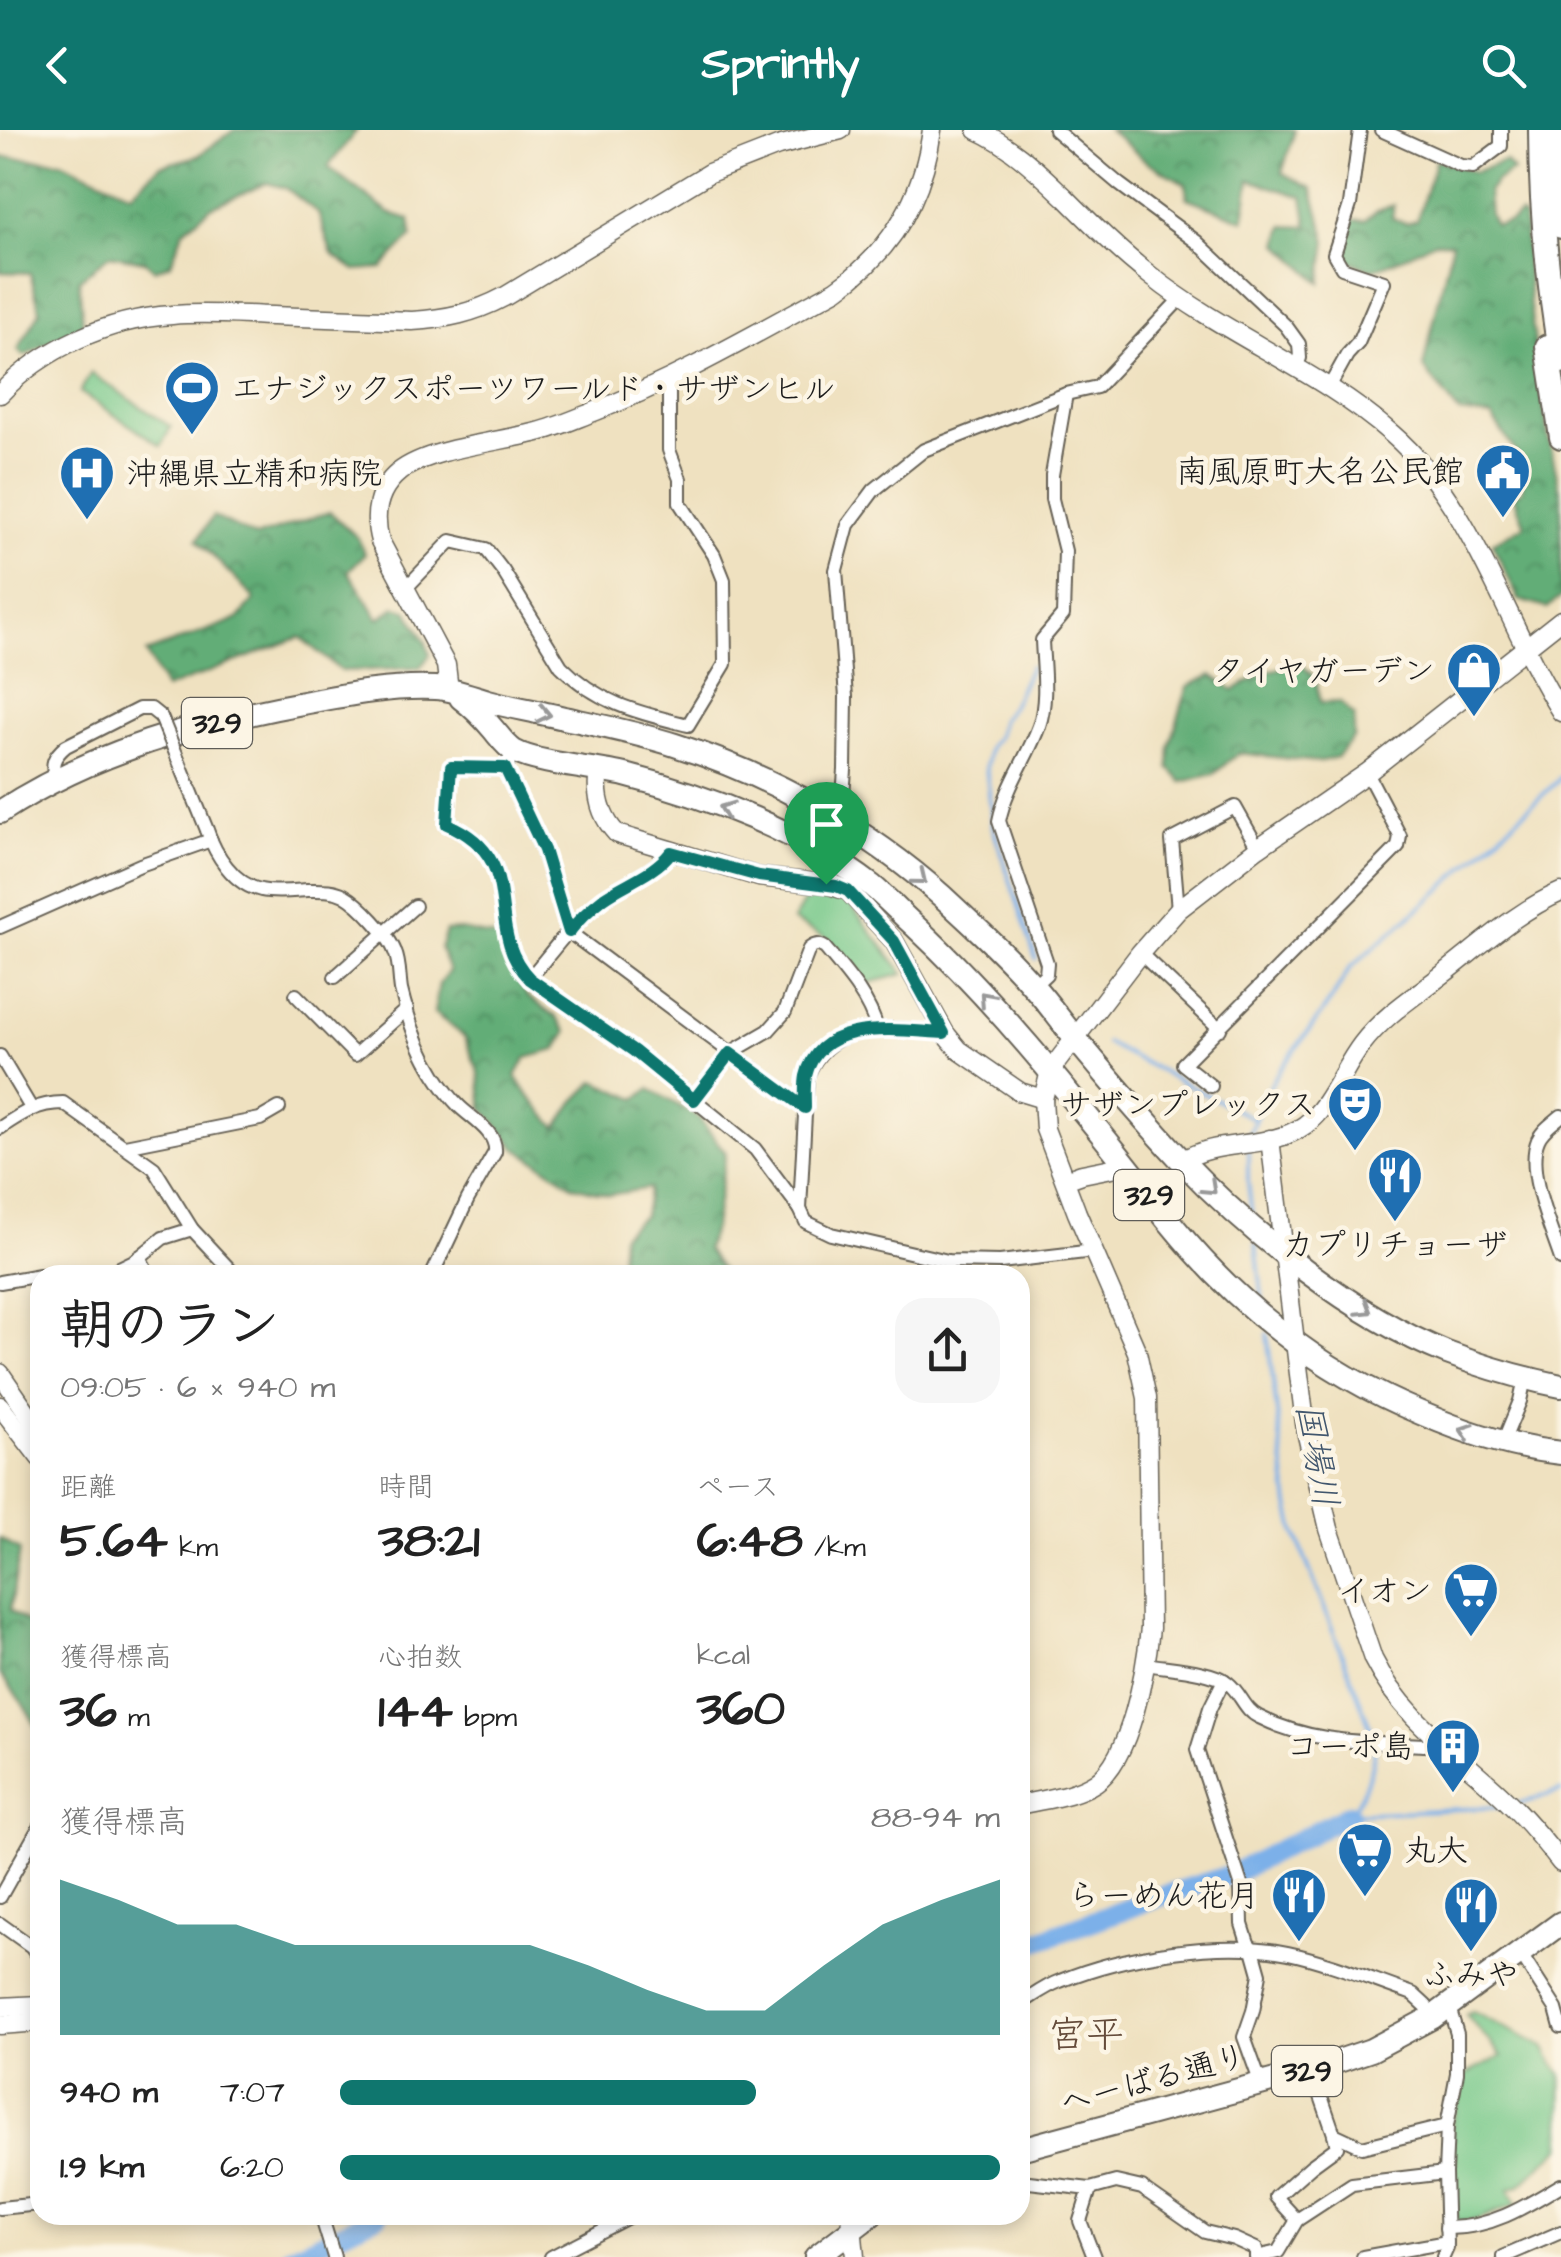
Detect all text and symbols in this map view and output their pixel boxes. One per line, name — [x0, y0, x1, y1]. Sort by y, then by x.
text: Sprintly — [701, 34, 860, 96]
icon: back — [30, 38, 85, 93]
icon: search — [1476, 38, 1531, 93]
sports icon: エナジックスポーツワールド・サザンヒル — [162, 358, 222, 437]
place label: エナジックスポーツワールド・サザンヒル — [231, 367, 836, 412]
public building icon: 南風原町大名公民館 — [1473, 441, 1533, 520]
hospital icon: 沖縄県立精和病院 — [57, 443, 117, 522]
place label: 南風原町大名公民館 — [1176, 450, 1464, 495]
place label: 沖縄県立精和病院 — [126, 452, 382, 497]
shop icon: タイヤガーデン — [1444, 640, 1504, 719]
place label: タイヤガーデン — [1212, 649, 1435, 694]
road number: 329 — [182, 698, 252, 748]
one-way arrow — [535, 702, 552, 723]
pin — [784, 782, 869, 885]
icon: arrive — [799, 797, 854, 852]
one-way arrow — [719, 801, 736, 821]
one-way arrow — [908, 866, 926, 884]
one-way arrow — [979, 991, 997, 1010]
theatre icon: サザンプレックス — [1325, 1074, 1385, 1153]
place label: サザンプレックス — [1060, 1083, 1316, 1128]
restaurant icon: カプリチョーザ — [1365, 1145, 1425, 1224]
road number: 329 — [1114, 1170, 1184, 1220]
one-way arrow — [1198, 1176, 1217, 1194]
place label: カプリチョーザ — [1282, 1223, 1508, 1268]
text: 朝のラン — [60, 1289, 280, 1365]
one-way arrow — [1354, 1297, 1372, 1316]
button: share — [895, 1298, 1000, 1403]
text: 09:05 · 6 × 940 m — [60, 1365, 335, 1410]
water label: 国場川 — [1283, 1399, 1350, 1511]
one-way arrow — [1459, 1422, 1476, 1443]
text: 距離 — [60, 1468, 116, 1507]
text: 時間 — [378, 1468, 434, 1507]
text: ペース — [697, 1468, 779, 1507]
text: 5.64 — [60, 1507, 168, 1576]
text: 38:21 — [378, 1507, 480, 1576]
text: 6:48 — [697, 1507, 803, 1576]
text: km — [168, 1528, 218, 1567]
text: /km — [803, 1528, 866, 1567]
supermarket icon: イオン — [1441, 1560, 1501, 1639]
place label: イオン — [1337, 1569, 1432, 1614]
text: kcal — [697, 1636, 750, 1675]
text: 獲得標高 — [60, 1638, 172, 1677]
text: 心拍数 — [378, 1638, 462, 1677]
text: 360 — [697, 1675, 785, 1744]
text: 36 — [60, 1677, 117, 1746]
text: 144 — [378, 1677, 453, 1746]
text: m — [117, 1698, 150, 1737]
text: bpm — [453, 1698, 517, 1737]
building icon: コーポ島 — [1423, 1716, 1483, 1795]
place label: コーポ島 — [1286, 1725, 1414, 1770]
text: 88–94 m — [871, 1795, 1000, 1840]
text: 獲得標高 — [60, 1800, 188, 1845]
supermarket icon: 丸大 — [1335, 1820, 1395, 1899]
place label: 丸大 — [1404, 1829, 1468, 1874]
restaurant icon: らーめん花月 — [1269, 1865, 1329, 1944]
place label: らーめん花月 — [1068, 1874, 1260, 1919]
restaurant icon: ふみや — [1441, 1875, 1501, 1954]
place label: ふみや — [1423, 1953, 1519, 1998]
district label: 宮平 — [1048, 2010, 1124, 2062]
street label: へーばる通り — [1055, 2034, 1252, 2127]
road number: 329 — [1272, 2046, 1342, 2096]
text: 940 m — [60, 2070, 158, 2115]
text: 7:07 — [220, 2070, 285, 2115]
text: 1.9 km — [60, 2145, 144, 2190]
text: 6:20 — [220, 2145, 284, 2190]

